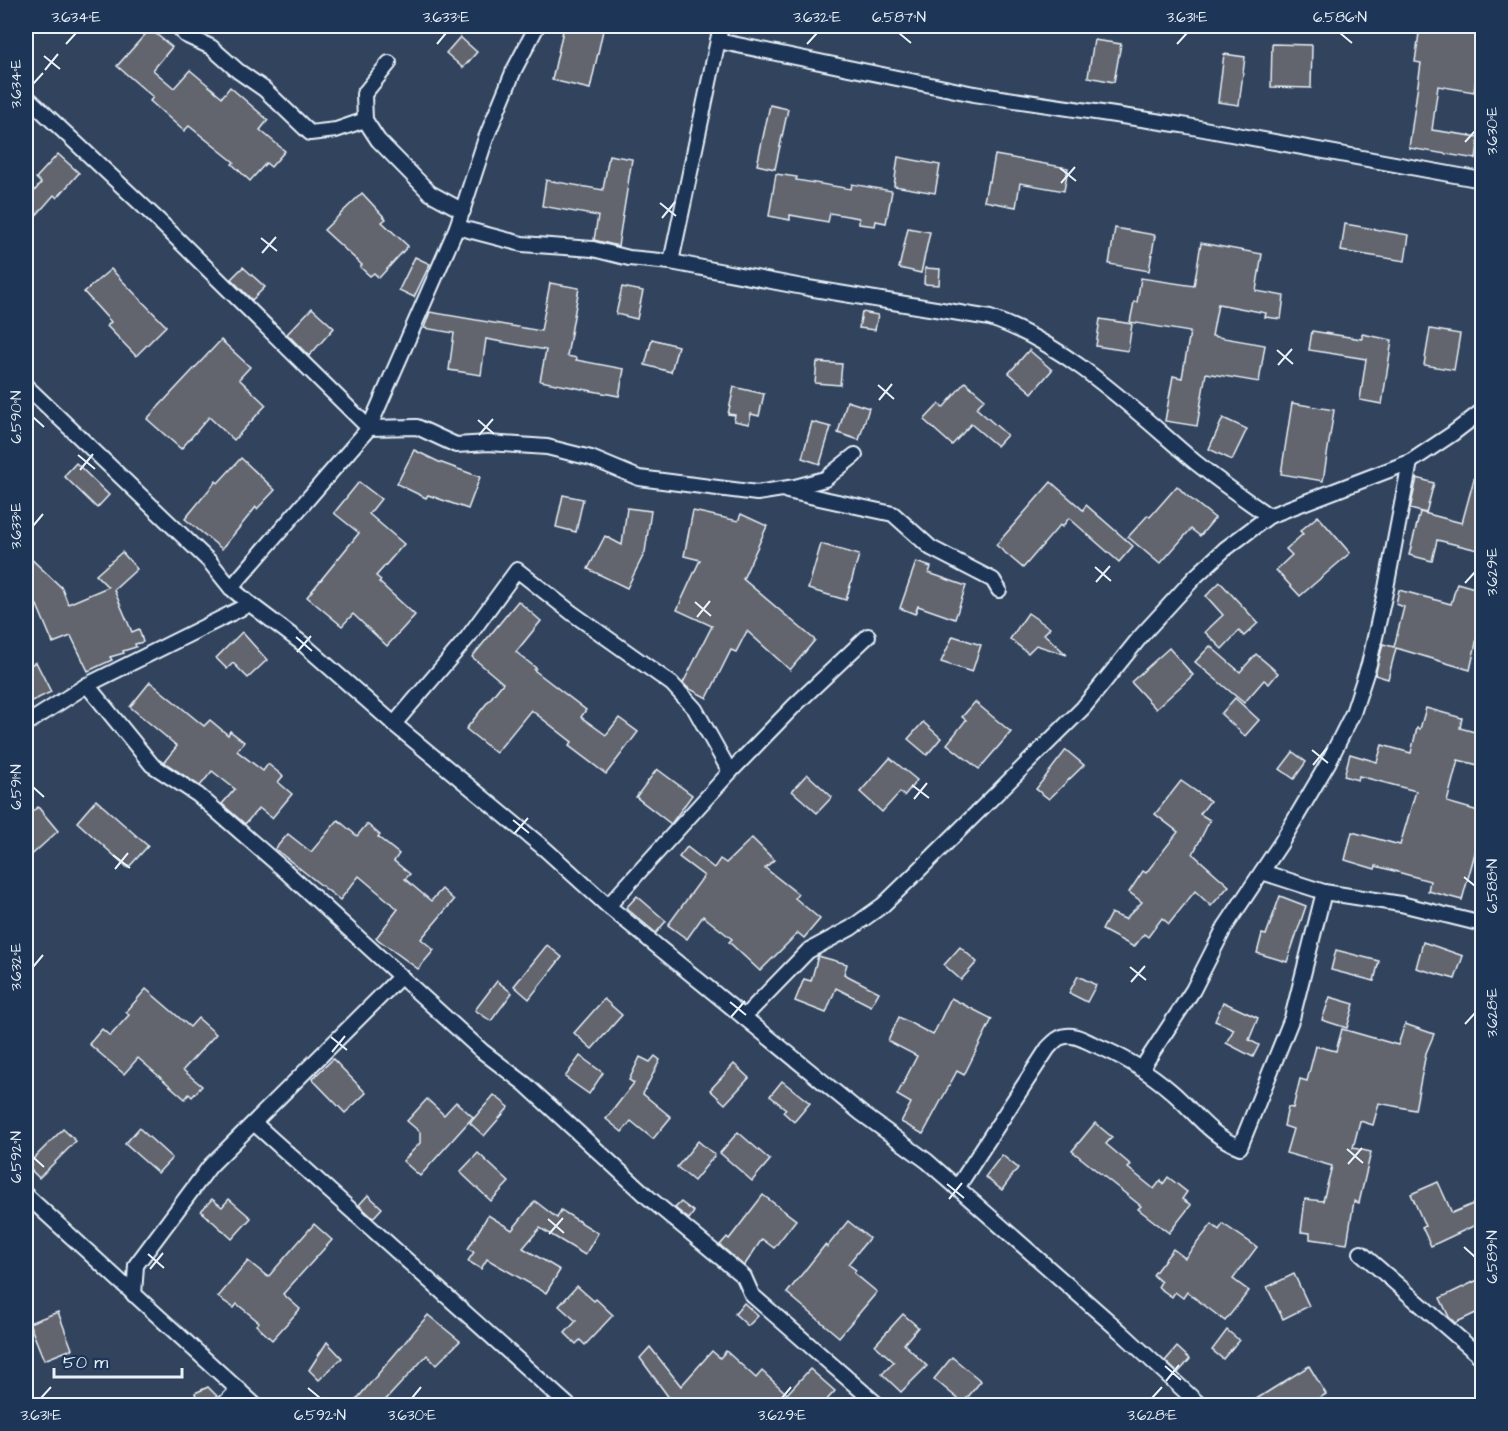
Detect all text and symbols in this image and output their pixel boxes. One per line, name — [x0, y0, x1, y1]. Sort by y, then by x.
text: 3.634°E — [51, 7, 101, 28]
text: 3.633°E — [423, 7, 469, 28]
text: 3.632°E — [793, 7, 841, 28]
text: 6.587°N — [872, 7, 926, 28]
text: 3.631°E — [1167, 7, 1208, 28]
text: 6.586°N — [1313, 7, 1367, 28]
text: 3.634°E — [6, 59, 27, 109]
text: 3.630°E — [1482, 107, 1503, 155]
text: 6.590°N — [6, 391, 27, 443]
text: 3.633°E — [6, 503, 27, 549]
text: 3.629°E — [1482, 548, 1503, 596]
text: 6.591°N — [6, 764, 27, 810]
text: 6.588°N — [1482, 859, 1503, 913]
text: 3.632°E — [6, 943, 27, 991]
text: 3.628°E — [1482, 988, 1503, 1038]
text: 6.592°N — [6, 1131, 27, 1183]
text: 6.589°N — [1482, 1230, 1503, 1284]
scale bar — [54, 1341, 182, 1379]
text: 50 m — [63, 1350, 108, 1375]
text: 3.631°E — [21, 1405, 62, 1426]
text: 6.592°N — [294, 1405, 346, 1426]
text: 3.630°E — [388, 1405, 436, 1426]
text: 3.629°E — [758, 1405, 806, 1426]
text: 3.628°E — [1127, 1405, 1177, 1426]

